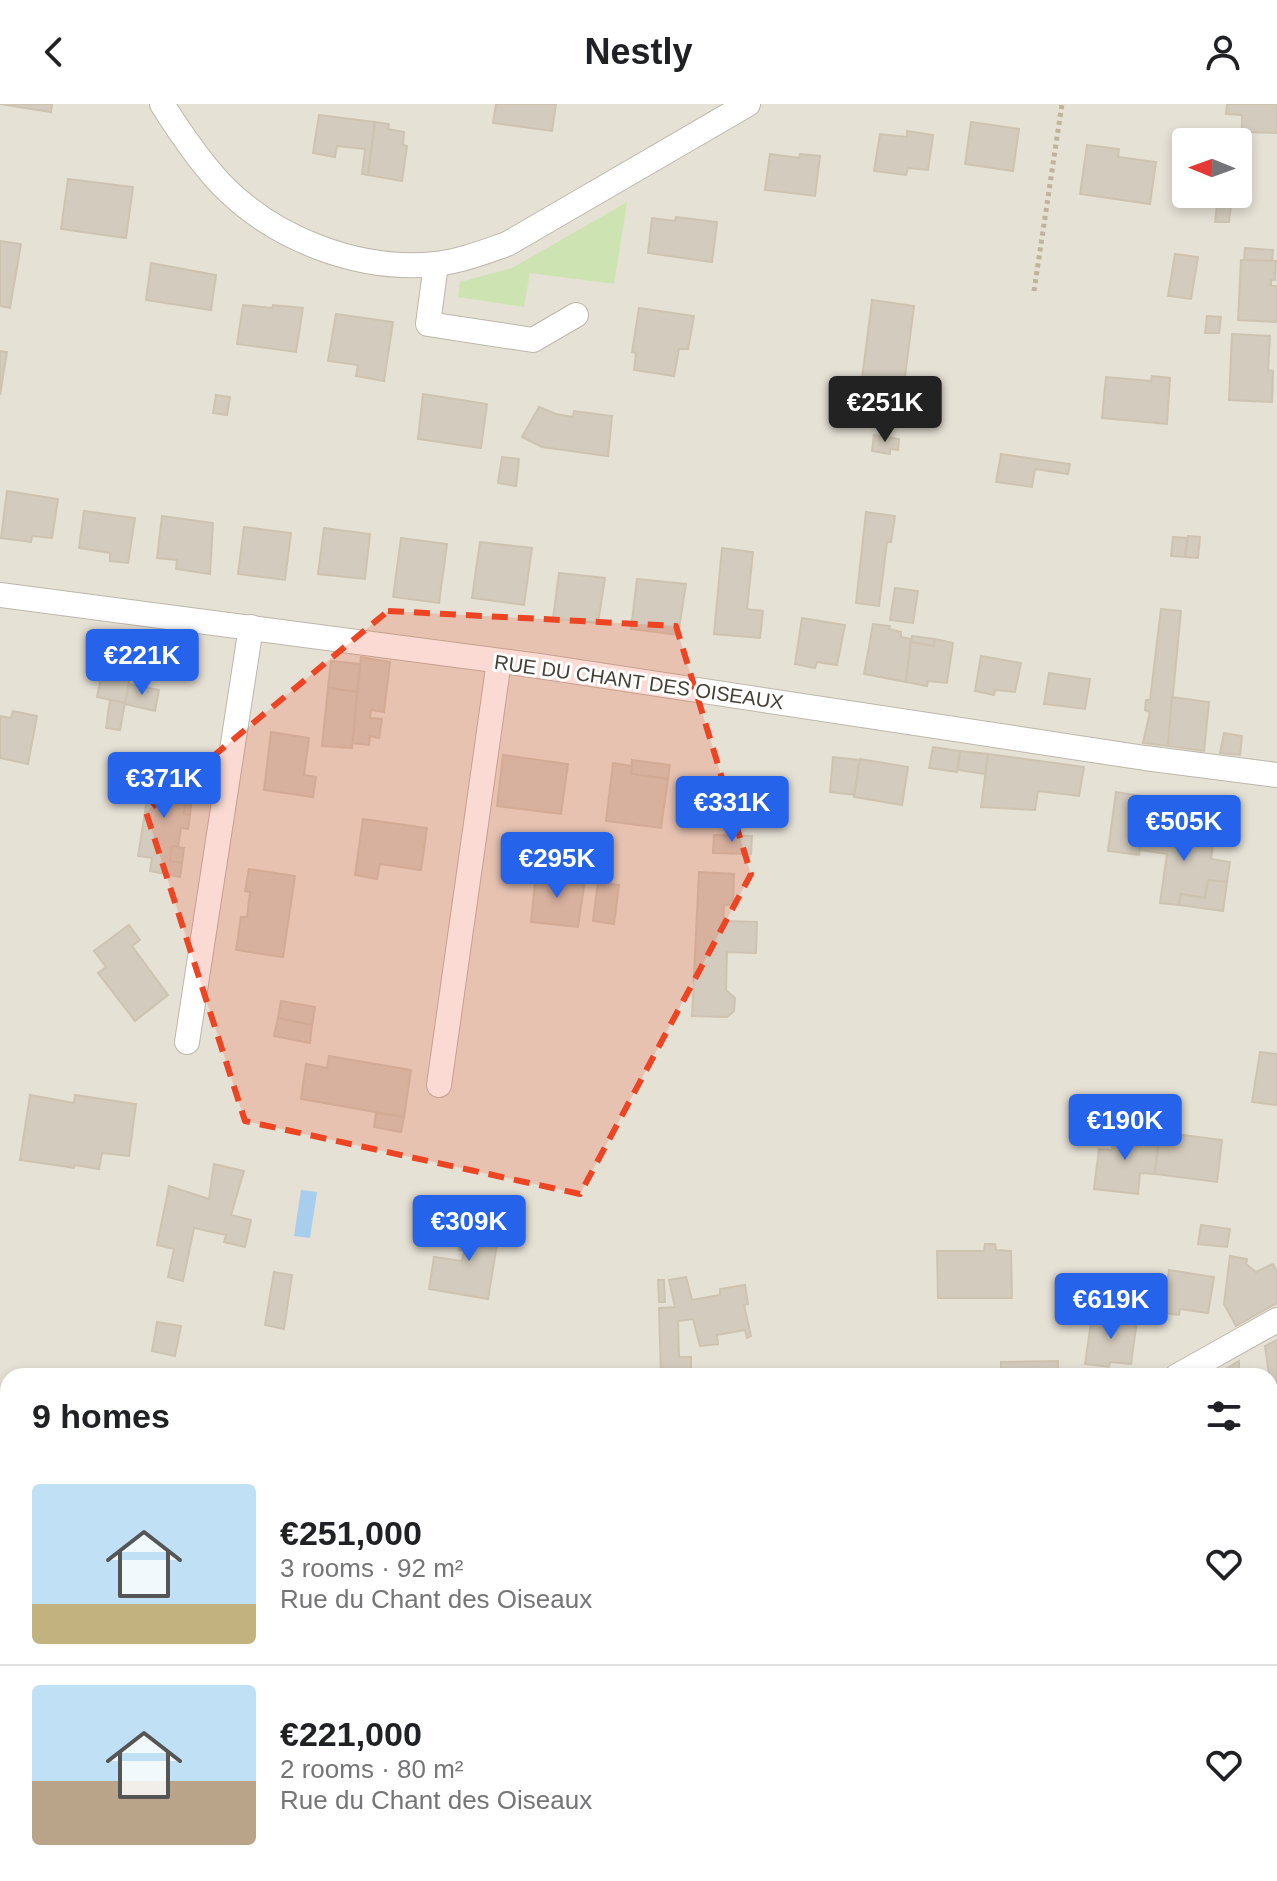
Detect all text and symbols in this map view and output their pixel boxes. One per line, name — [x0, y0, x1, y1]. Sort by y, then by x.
icon: back — [32, 30, 76, 74]
icon: person — [1201, 30, 1245, 74]
text: Nestly — [584, 31, 693, 72]
north arrow — [1172, 128, 1252, 208]
map controls — [1172, 128, 1252, 208]
pin: €251K — [829, 376, 941, 444]
text: €251K — [847, 387, 923, 417]
pin: €221K — [86, 629, 198, 697]
text: €221K — [104, 640, 180, 670]
street label: RUE DU CHANT DES OISEAUX — [493, 651, 785, 713]
pin: €371K — [108, 752, 220, 820]
text: €371K — [126, 763, 202, 793]
pin: €331K — [676, 776, 788, 844]
text: €331K — [694, 787, 770, 817]
pin: €505K — [1128, 795, 1240, 863]
text: €505K — [1146, 806, 1222, 836]
pin: €295K — [501, 832, 613, 900]
text: €295K — [519, 843, 595, 873]
pin: €190K — [1069, 1094, 1181, 1162]
text: €190K — [1087, 1105, 1163, 1135]
pin: €309K — [413, 1195, 525, 1263]
text: €309K — [431, 1206, 507, 1236]
pin: €619K — [1055, 1273, 1167, 1341]
text: €619K — [1073, 1284, 1149, 1314]
icon: filters — [1202, 1394, 1246, 1438]
text: 9 homes — [32, 1397, 170, 1435]
text: €251,000 — [280, 1514, 422, 1552]
icon: home — [96, 1516, 192, 1612]
icon: heart — [1202, 1542, 1246, 1586]
text: 3 rooms · 92 m² — [280, 1553, 464, 1583]
text: Rue du Chant des Oiseaux — [280, 1584, 592, 1614]
text: €221,000 — [280, 1715, 422, 1753]
icon: home — [96, 1717, 192, 1813]
icon: heart — [1202, 1743, 1246, 1787]
text: 2 rooms · 80 m² — [280, 1754, 464, 1784]
text: Rue du Chant des Oiseaux — [280, 1785, 592, 1815]

